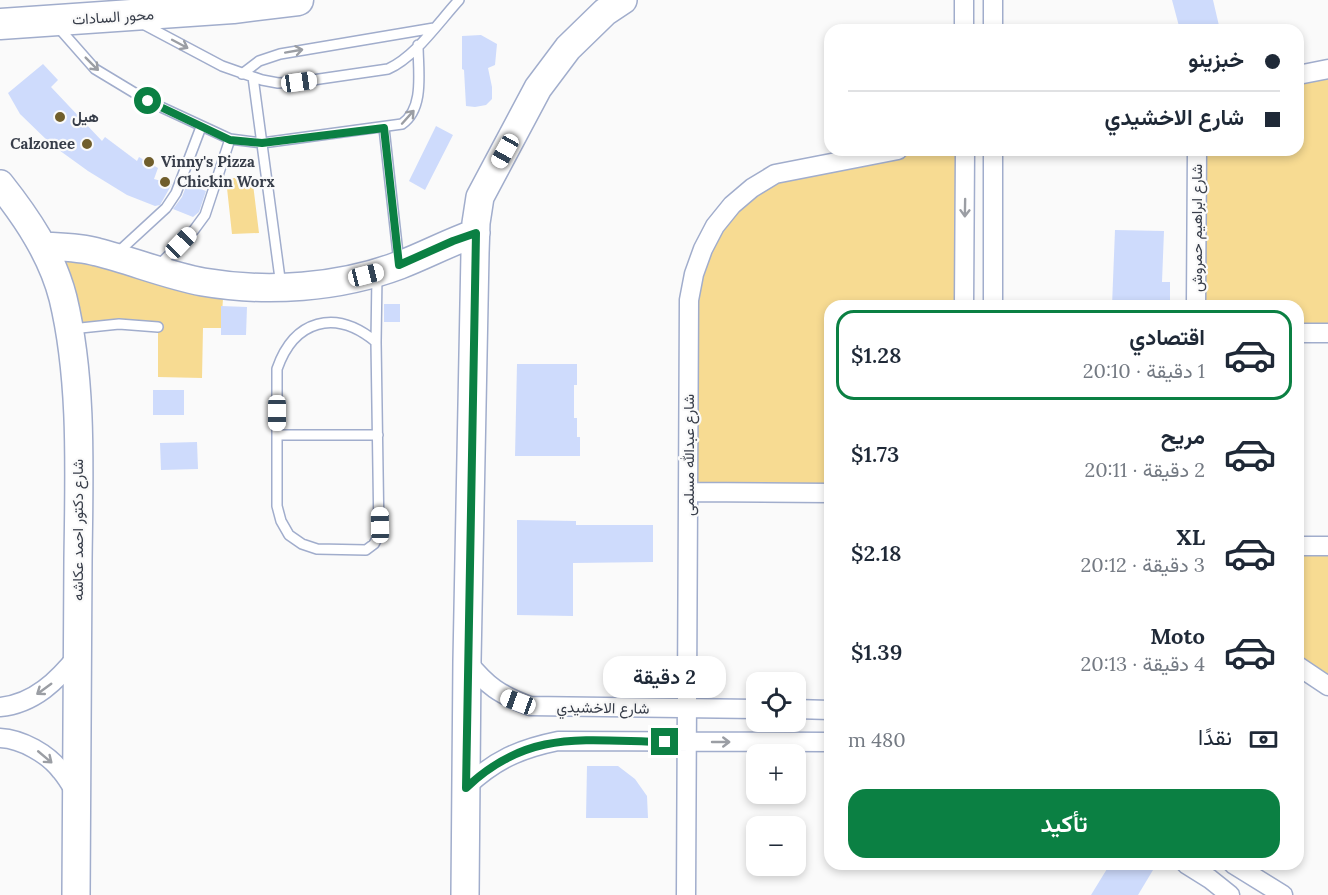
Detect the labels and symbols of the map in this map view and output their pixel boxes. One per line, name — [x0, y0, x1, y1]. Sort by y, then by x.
street label: محور السادات — [71, 4, 155, 29]
one-way arrow — [171, 39, 189, 50]
one-way arrow — [284, 46, 304, 57]
one-way arrow — [84, 57, 99, 71]
car — [280, 71, 318, 93]
route start — [134, 87, 161, 114]
place label: هيل — [72, 107, 99, 126]
one-way arrow — [401, 109, 415, 124]
marker: هيل — [53, 110, 67, 124]
car — [488, 131, 522, 171]
place label: Calzonee — [10, 134, 75, 153]
marker: Calzonee — [80, 137, 94, 151]
place label: Vinny's Pizza — [161, 152, 255, 171]
marker: Vinny's Pizza — [142, 155, 156, 169]
street label: شارع ابراهيم حمروش — [1187, 164, 1208, 292]
place label: Chickin Worx — [177, 172, 275, 191]
marker: Chickin Worx — [158, 175, 172, 189]
one-way arrow — [959, 198, 971, 218]
car — [162, 224, 200, 262]
car — [346, 262, 386, 288]
street label: شارع عبدالله مسلمى — [679, 394, 700, 516]
car — [268, 395, 286, 431]
street label: شارع دكتور احمد عكاشه — [68, 459, 89, 601]
car — [371, 507, 389, 543]
callout: 2 دقيقة — [604, 655, 726, 697]
one-way arrow — [37, 683, 53, 695]
car — [498, 687, 538, 717]
street label: شارع الاخشيدي — [556, 697, 650, 722]
route end — [651, 728, 678, 755]
one-way arrow — [711, 736, 731, 748]
one-way arrow — [37, 750, 52, 764]

